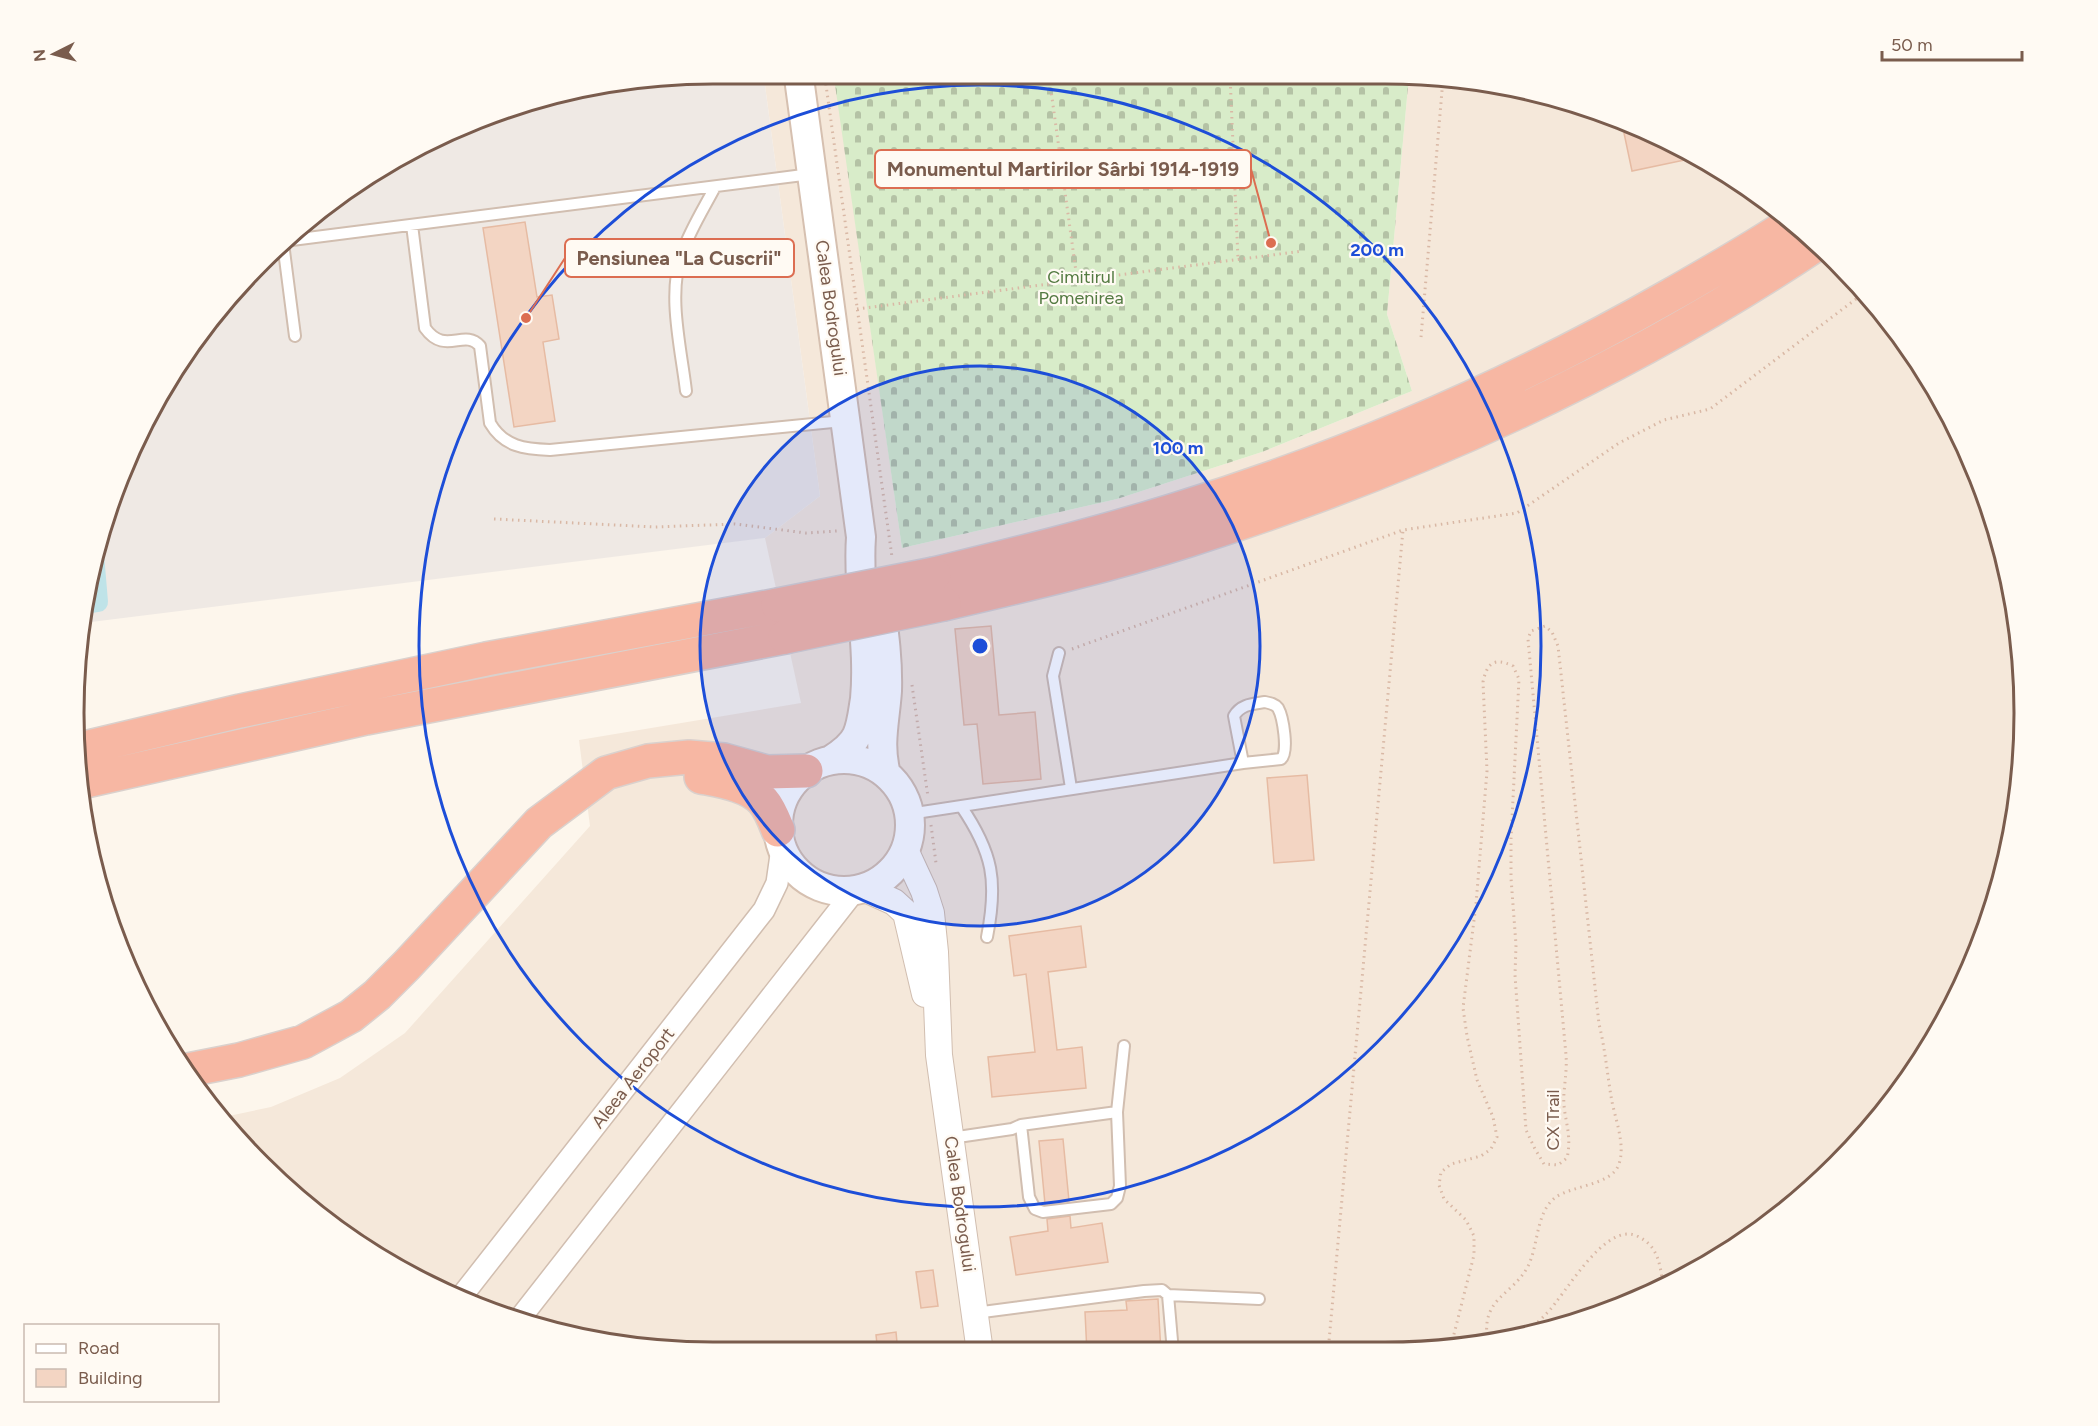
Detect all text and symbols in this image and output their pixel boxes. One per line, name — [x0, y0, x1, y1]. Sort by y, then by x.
north arrow — [24, 24, 84, 84]
scale bar — [1882, 24, 2022, 62]
text: 50 m — [1891, 34, 1933, 56]
text: N — [29, 48, 50, 63]
callout: Monumentul Martirilor Sârbi 1914-1919 — [875, 150, 1251, 188]
text: Monumentul Martirilor Sârbi 1914-1919 — [887, 157, 1239, 181]
callout: Pensiunea "La Cuscrii" — [565, 239, 794, 277]
street label: Calea Bodrogului — [811, 239, 851, 377]
text: 200 m — [1350, 239, 1404, 261]
text: Pensiunea "La Cuscrii" — [577, 246, 781, 270]
park label: Cimitirul Pomenirea — [1038, 266, 1124, 309]
text: 100 m — [1153, 437, 1203, 459]
centre of rings — [970, 636, 990, 656]
street label: Aleea Aeroport — [587, 1023, 679, 1133]
street label: CX Trail — [1542, 1090, 1564, 1150]
street label: Calea Bodrogului — [940, 1135, 980, 1273]
legend — [24, 1324, 219, 1402]
text: Road — [78, 1337, 119, 1359]
text: Building — [78, 1367, 143, 1389]

